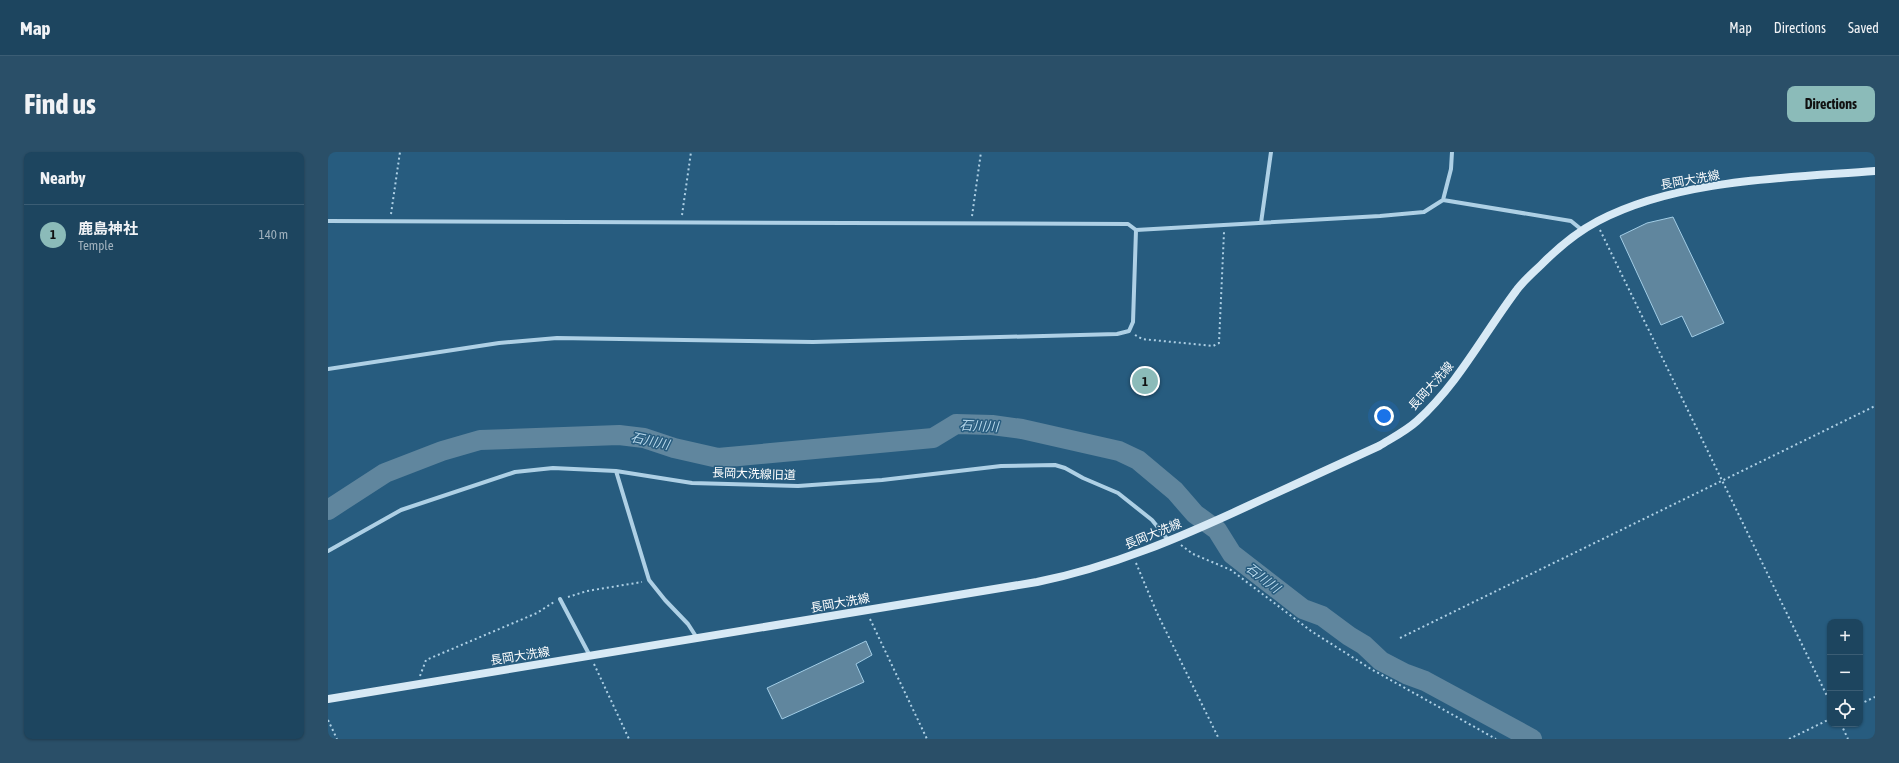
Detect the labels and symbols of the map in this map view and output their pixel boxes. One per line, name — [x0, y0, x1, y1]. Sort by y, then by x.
street label: 長岡大洗線 — [1659, 168, 1721, 192]
street label: 長岡大洗線 — [1406, 359, 1456, 413]
pin: 1 — [1132, 366, 1158, 396]
your location — [1374, 406, 1394, 426]
water label: 石川川 — [959, 417, 1001, 435]
water label: 石川川 — [629, 430, 673, 453]
street label: 長岡大洗線旧道 — [712, 466, 796, 482]
street label: 長岡大洗線 — [1123, 516, 1183, 552]
water label: 石川川 — [1243, 560, 1285, 597]
street label: 長岡大洗線 — [809, 591, 871, 615]
street label: 長岡大洗線 — [489, 644, 551, 668]

